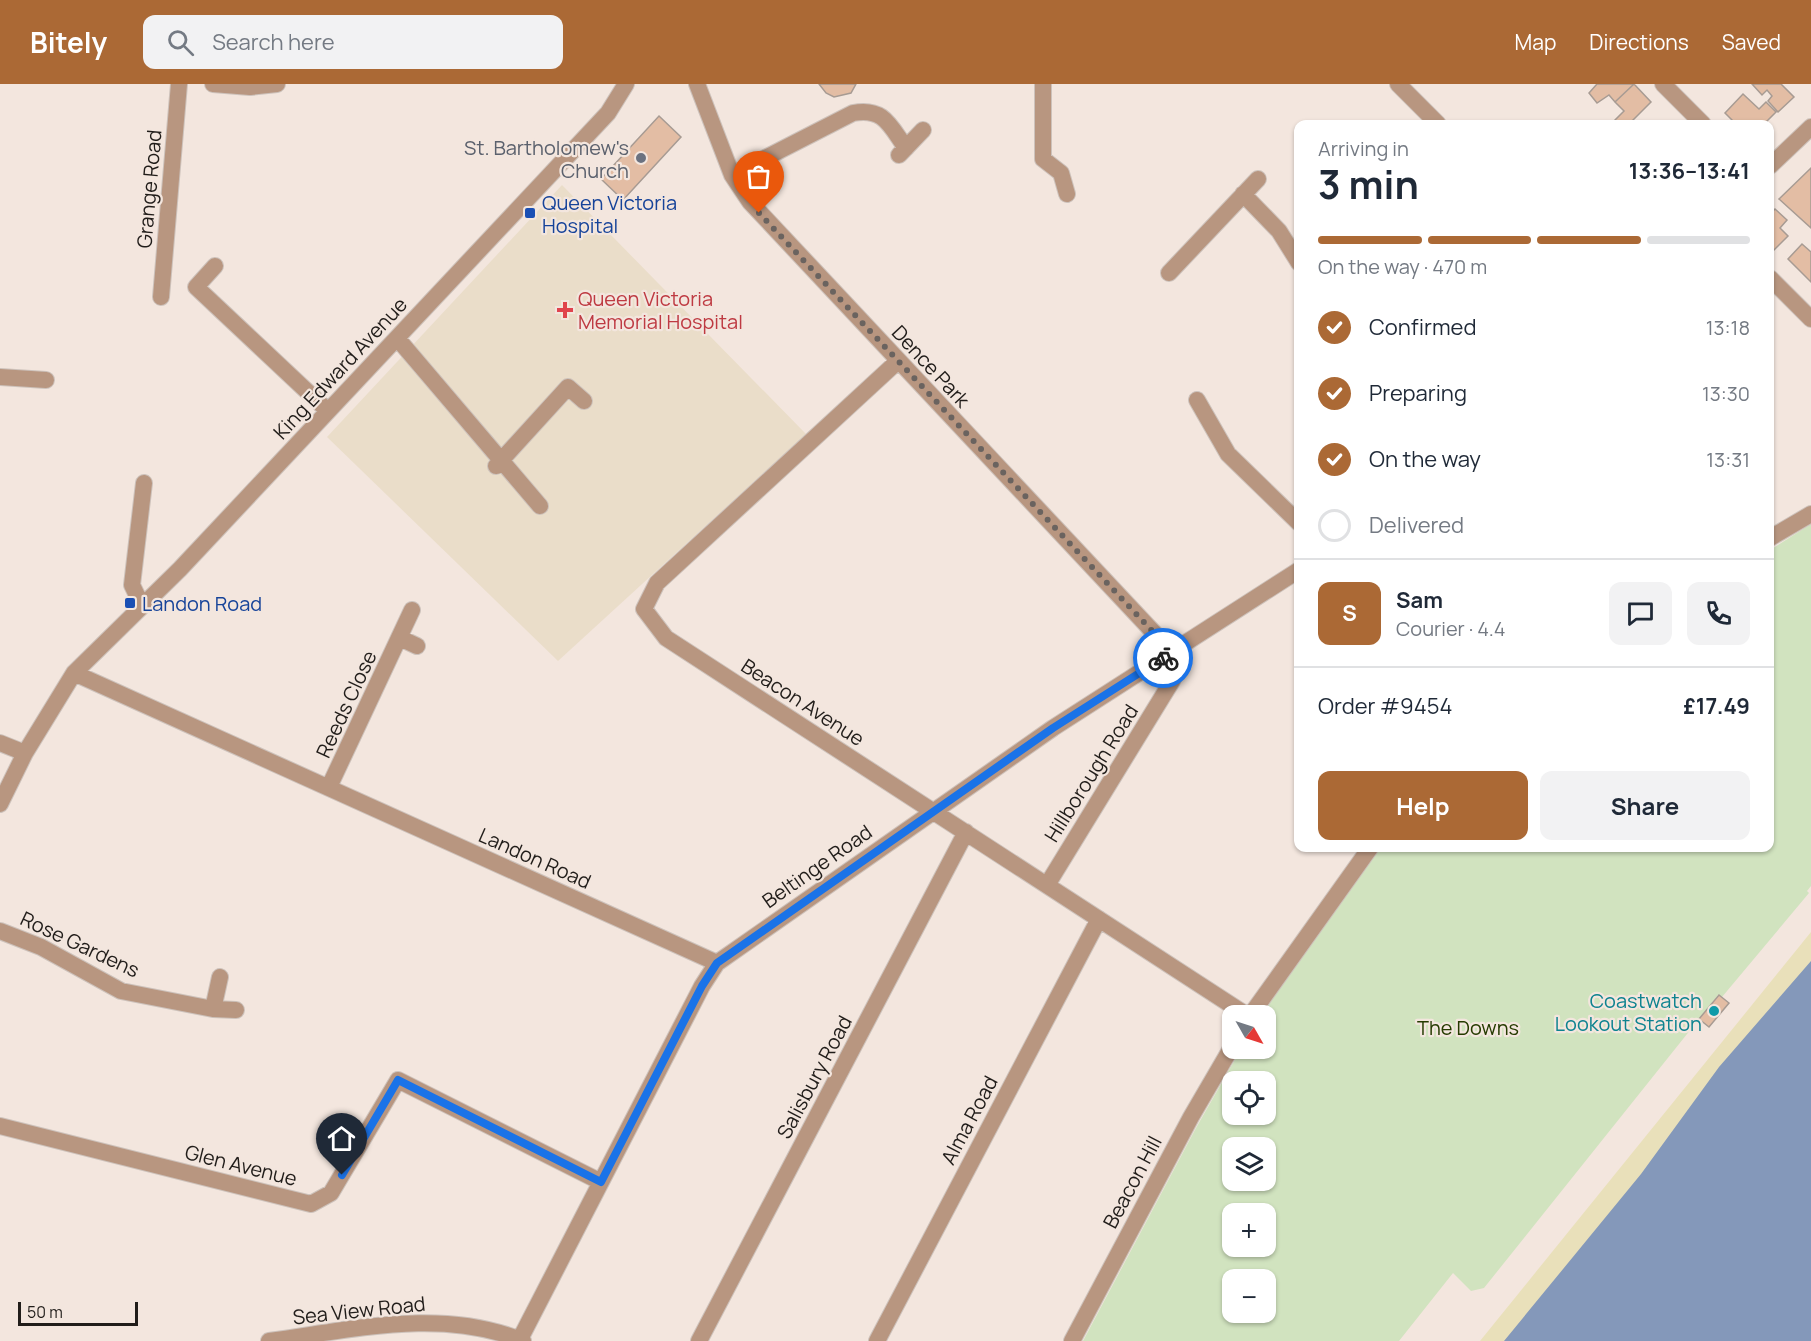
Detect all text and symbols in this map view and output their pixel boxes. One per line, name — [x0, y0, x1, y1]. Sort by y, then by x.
search box — [143, 15, 563, 69]
text: Bitely — [30, 23, 107, 61]
icon: search — [164, 26, 197, 59]
text: Search here — [212, 27, 335, 57]
text: Map — [1515, 28, 1556, 56]
text: Directions — [1589, 28, 1689, 56]
text: Saved — [1722, 28, 1781, 56]
street label: Grange Road — [130, 129, 168, 249]
place label: St. Bartholomew's Church — [464, 134, 629, 184]
text: Arriving in — [1318, 135, 1409, 162]
marker: St. Bartholomew's Church — [634, 151, 648, 165]
pin — [733, 151, 784, 213]
text: 13:36–13:41 — [1629, 156, 1750, 186]
text: 3 min — [1318, 157, 1419, 211]
icon: bag — [742, 160, 775, 193]
place label: Queen Victoria Hospital — [542, 189, 677, 239]
marker: Queen Victoria Hospital — [523, 206, 537, 220]
text: On the way · 470 m — [1318, 253, 1487, 280]
place label: Queen Victoria Memorial Hospital — [578, 285, 743, 335]
street label: King Edward Avenue — [267, 291, 413, 445]
marker: Queen Victoria Memorial Hospital — [556, 301, 574, 319]
icon: check — [1318, 311, 1351, 344]
text: Confirmed — [1369, 312, 1477, 342]
text: 13:18 — [1706, 314, 1750, 341]
street label: Dence Park — [886, 319, 977, 414]
icon: check — [1318, 377, 1351, 410]
text: Preparing — [1369, 378, 1467, 408]
text: 13:30 — [1702, 380, 1750, 407]
icon: check — [1318, 443, 1351, 476]
text: On the way — [1369, 444, 1481, 474]
text: 13:31 — [1706, 446, 1750, 473]
text: Delivered — [1369, 510, 1464, 540]
button: chat — [1609, 582, 1672, 645]
button: phone — [1687, 582, 1750, 645]
text: Sam — [1396, 585, 1443, 615]
place label: Landon Road — [142, 590, 262, 617]
marker: Landon Road — [123, 596, 137, 610]
text: S — [1342, 598, 1357, 628]
text: Courier · 4.4 — [1396, 615, 1506, 642]
courier — [1133, 628, 1193, 688]
icon: bike — [1147, 642, 1180, 675]
street label: Reeds Close — [309, 646, 383, 762]
street label: Beacon Avenue — [736, 652, 870, 752]
text: Order #9454 — [1318, 691, 1452, 721]
text: £17.49 — [1683, 691, 1750, 721]
street label: Hillborough Road — [1038, 699, 1144, 847]
button: Help — [1318, 771, 1528, 840]
button: Share — [1540, 771, 1750, 840]
street label: Beltinge Road — [757, 818, 877, 914]
street label: Landon Road — [475, 821, 595, 895]
street label: Rose Gardens — [16, 905, 144, 983]
place label: Coastwatch Lookout Station — [1555, 987, 1702, 1037]
marker: Coastwatch Lookout Station — [1707, 1004, 1721, 1018]
north arrow — [1222, 1005, 1276, 1059]
map controls — [1222, 1005, 1276, 1323]
street label: Salisbury Road — [770, 1011, 858, 1143]
park label: The Downs — [1417, 1014, 1519, 1041]
street label: Alma Road — [934, 1071, 1004, 1169]
button: locate — [1222, 1071, 1276, 1125]
pin — [316, 1113, 367, 1175]
icon: home — [325, 1122, 358, 1155]
street label: Beacon Hill — [1096, 1131, 1168, 1233]
button: layers — [1222, 1137, 1276, 1191]
street label: Glen Avenue — [182, 1138, 300, 1192]
button: + — [1222, 1203, 1276, 1257]
button: − — [1222, 1269, 1276, 1323]
street label: Sea View Road — [291, 1290, 427, 1330]
scale bar — [18, 1299, 138, 1326]
text: 50 m — [27, 1301, 63, 1323]

